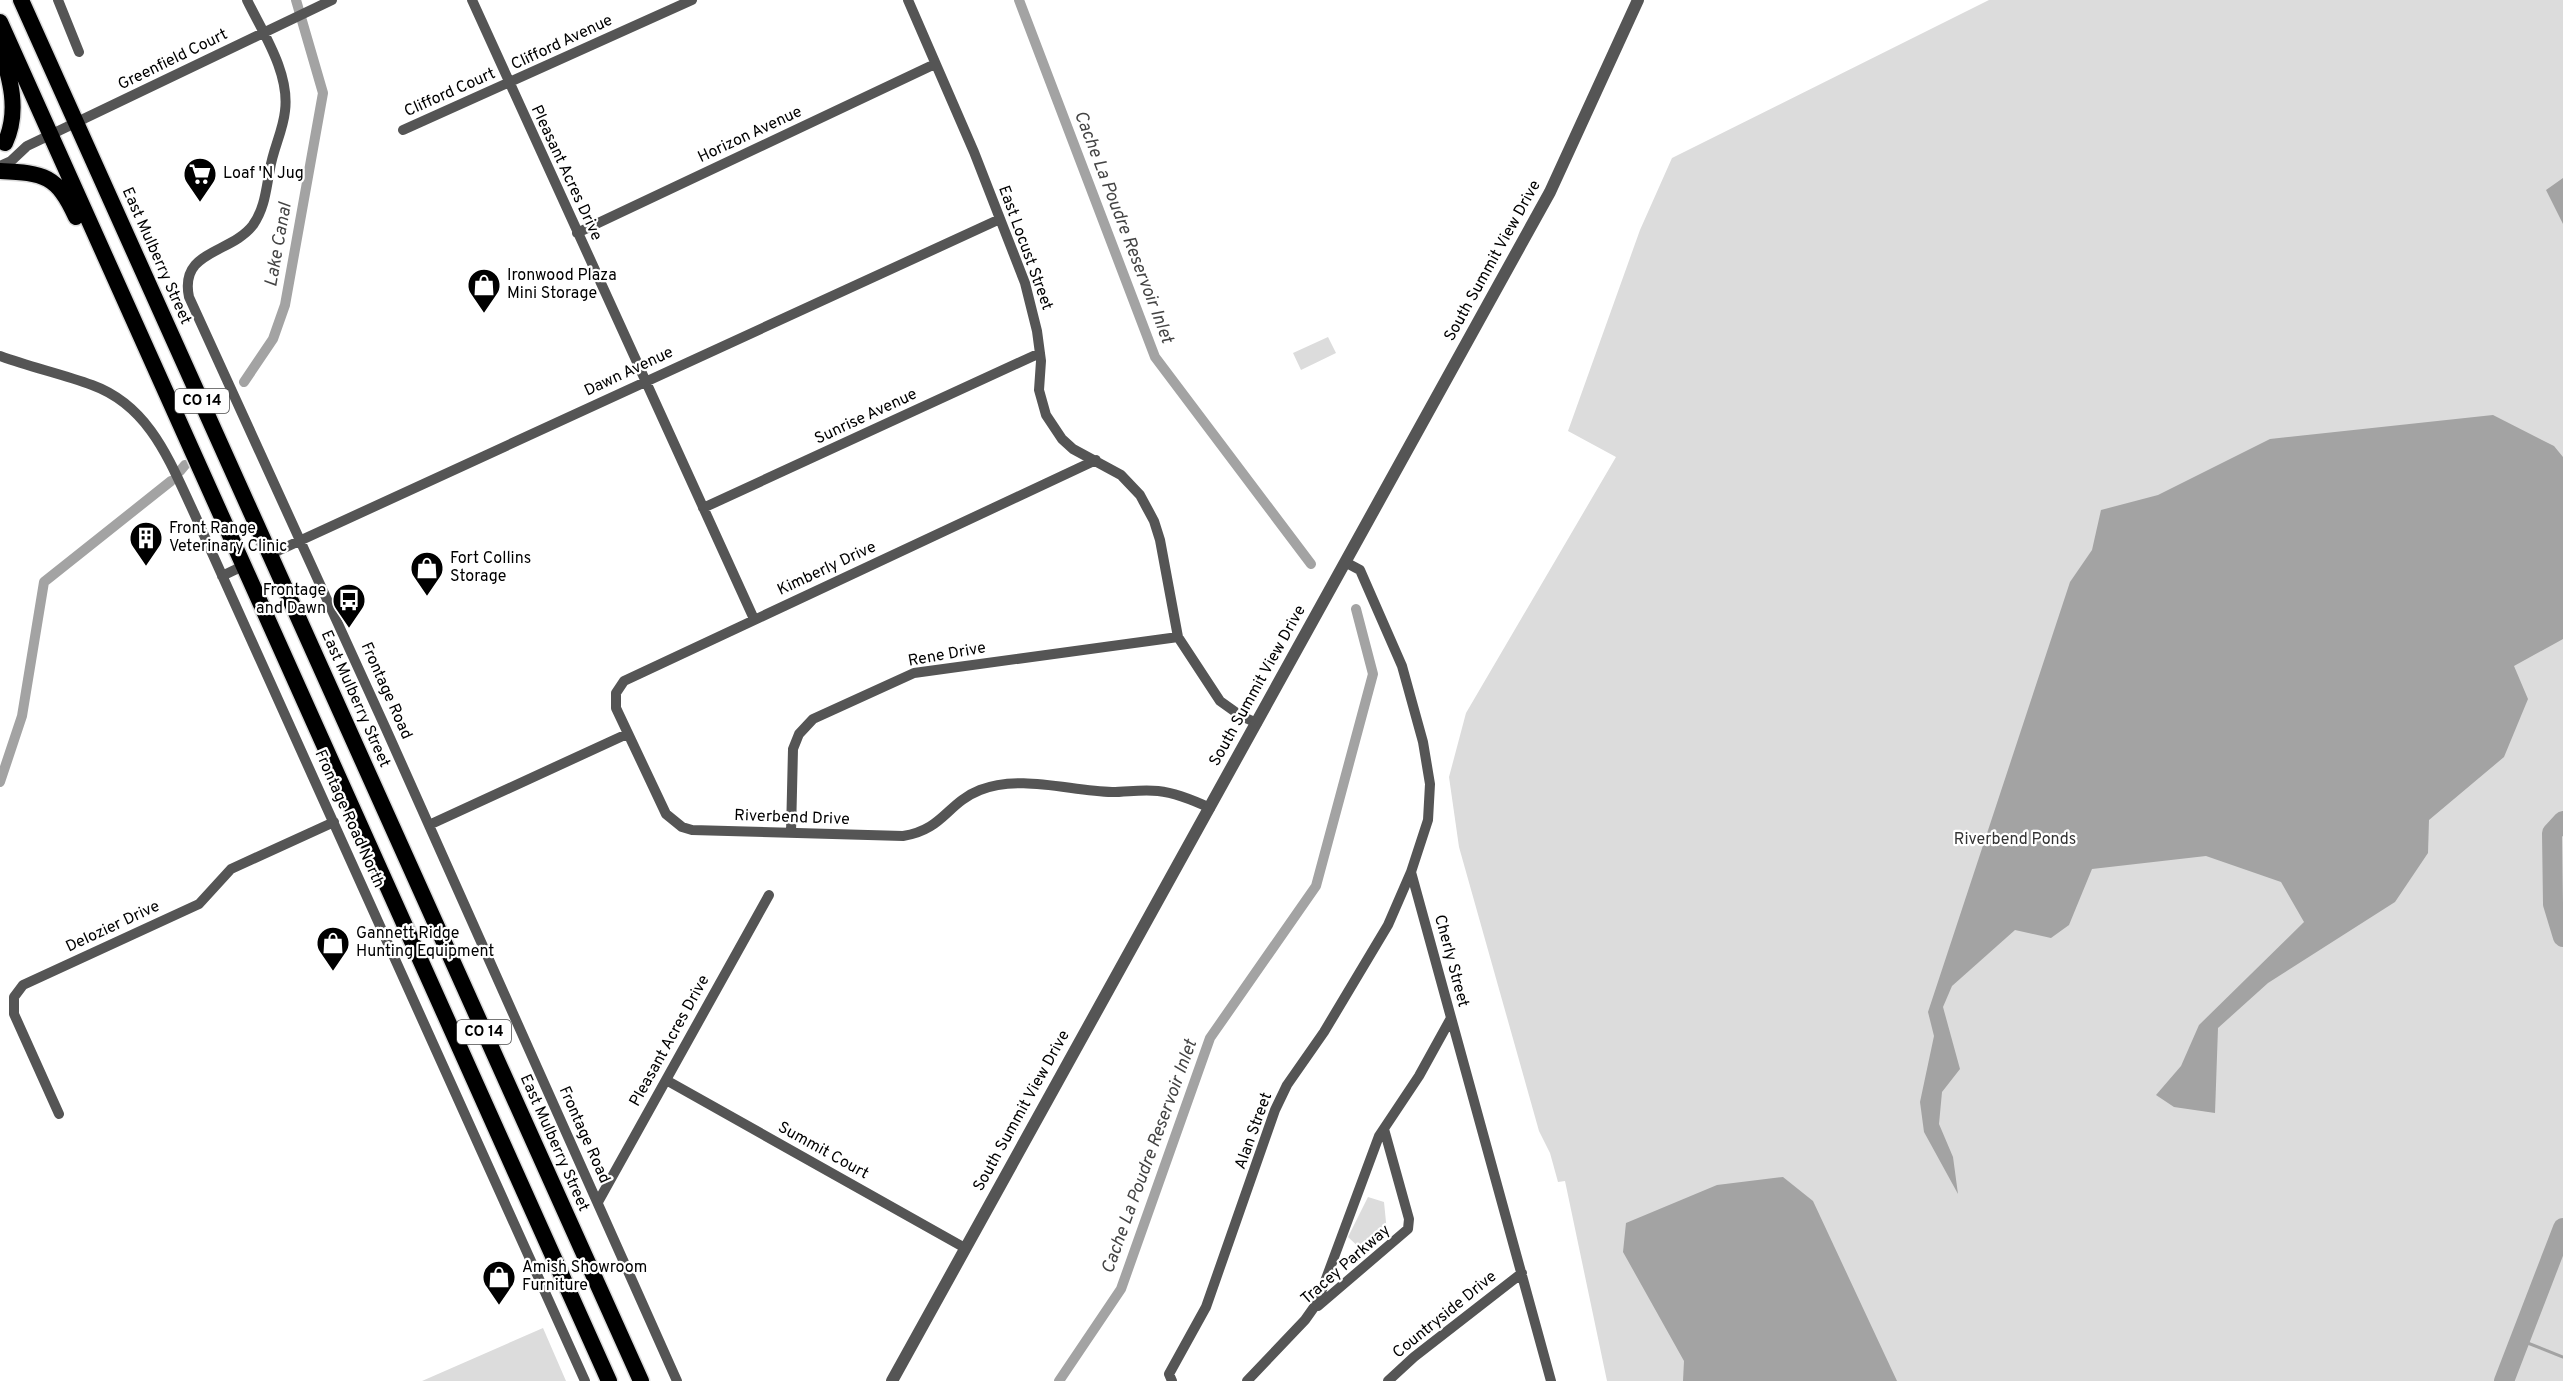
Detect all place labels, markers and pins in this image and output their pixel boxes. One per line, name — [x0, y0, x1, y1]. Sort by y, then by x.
supermarket icon: Loaf 'N Jug — [182, 156, 218, 203]
place label: Loaf 'N Jug — [223, 164, 304, 184]
place label: Ironwood Plaza Mini Storage — [507, 266, 617, 304]
shop icon: Ironwood Plaza Mini Storage — [466, 267, 502, 314]
place label: Front Range Veterinary Clinic — [169, 519, 287, 557]
building icon: Front Range Veterinary Clinic — [128, 520, 164, 567]
place label: Fort Collins Storage — [450, 549, 531, 587]
shop icon: Fort Collins Storage — [409, 550, 445, 597]
place label: Frontage and Dawn — [256, 581, 326, 619]
bus stop icon: Frontage and Dawn — [331, 582, 367, 629]
place label: Gannett Ridge Hunting Equipment — [356, 924, 494, 962]
shop icon: Gannett Ridge Hunting Equipment — [315, 925, 351, 972]
place label: Amish Showroom Furniture — [522, 1258, 647, 1296]
shop icon: Amish Showroom Furniture — [481, 1259, 517, 1306]

